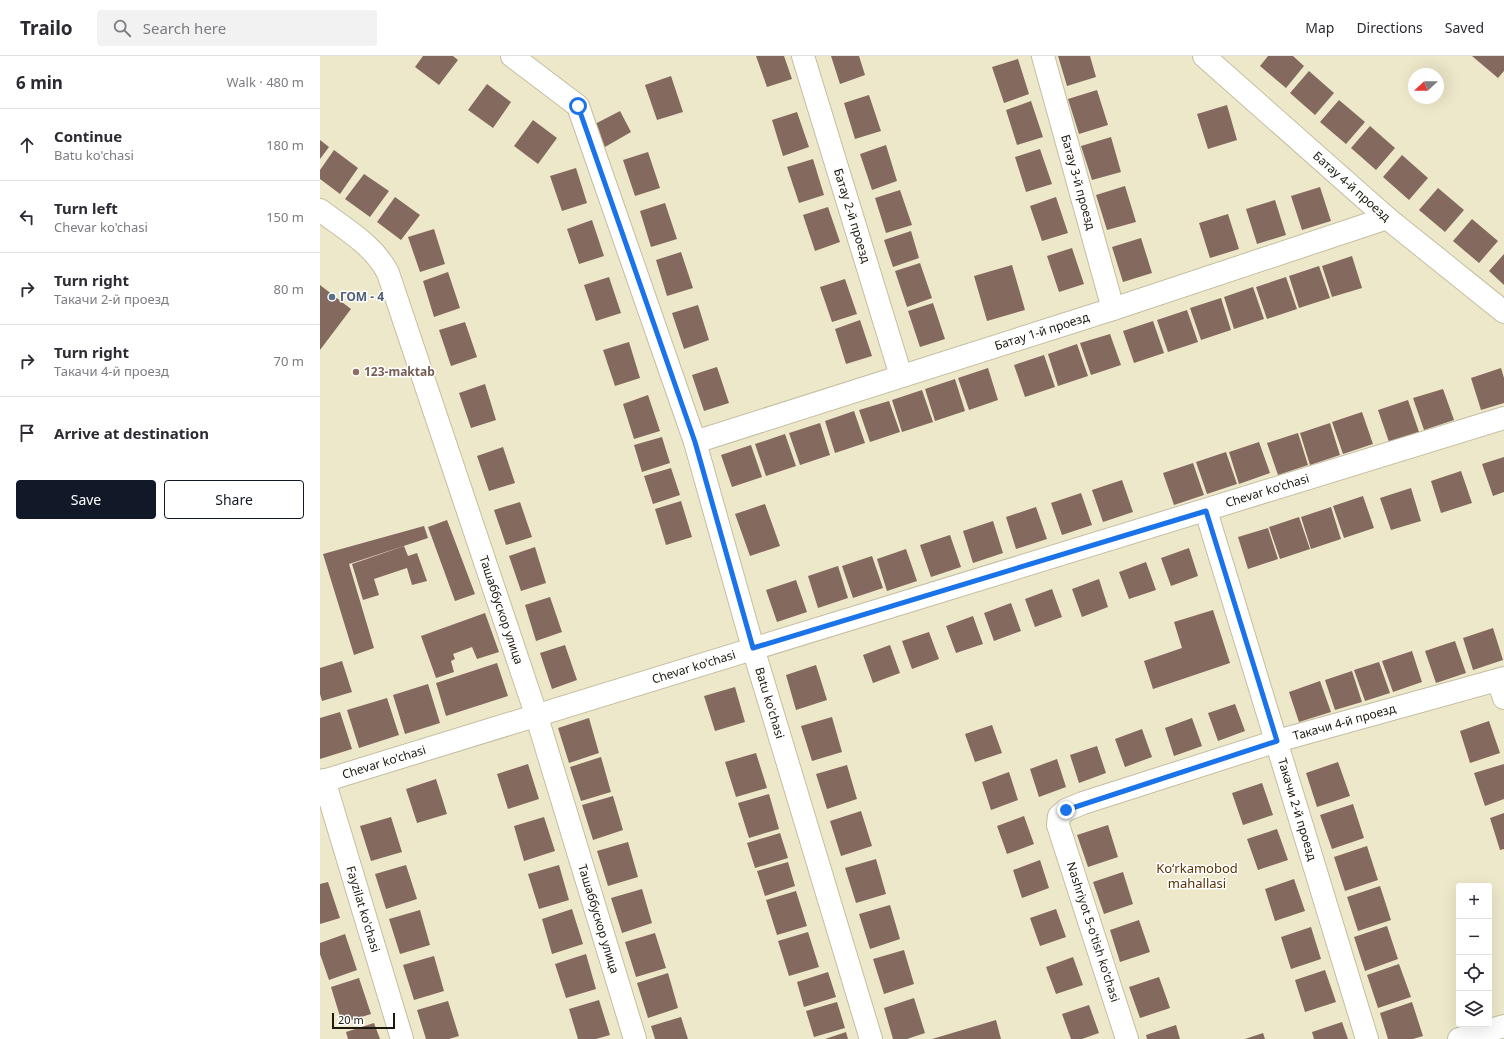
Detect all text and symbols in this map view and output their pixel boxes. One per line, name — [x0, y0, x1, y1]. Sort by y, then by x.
search box — [97, 10, 377, 46]
text: Trailo — [20, 15, 73, 41]
icon: search — [111, 17, 133, 39]
text: Search here — [143, 18, 226, 38]
text: Map — [1305, 18, 1334, 37]
text: Directions — [1356, 18, 1423, 37]
text: Saved — [1445, 18, 1484, 37]
north arrow — [1408, 68, 1444, 104]
text: 6 min — [16, 71, 63, 94]
text: Walk · 480 m — [226, 73, 304, 91]
route start — [569, 97, 587, 115]
text: Continue — [54, 126, 122, 146]
street label: Батау 3-й проезд — [1057, 133, 1100, 232]
icon: ahead — [16, 134, 38, 156]
text: 180 m — [266, 136, 304, 154]
text: Batu ko'chasi — [54, 146, 134, 164]
street label: Батау 4-й проезд — [1309, 147, 1395, 226]
street label: Батау 2-й проезд — [830, 166, 875, 266]
text: Turn left — [54, 198, 118, 218]
icon: left — [16, 206, 38, 228]
text: 150 m — [266, 208, 304, 226]
text: Chevar ko'chasi — [54, 218, 148, 236]
text: Turn right — [54, 270, 129, 290]
icon: right — [16, 278, 38, 300]
text: 80 m — [274, 280, 304, 298]
place label: ГОМ - 4 — [340, 288, 384, 305]
text: Такачи 2-й проезд — [54, 290, 169, 308]
marker: ГОМ - 4 — [327, 292, 337, 302]
street label: Батау 1-й проезд — [992, 308, 1092, 354]
text: Turn right — [54, 342, 129, 362]
icon: right — [16, 350, 38, 372]
text: 70 m — [274, 352, 304, 370]
text: Такачи 4-й проезд — [54, 362, 169, 380]
place label: 123-maktab — [364, 363, 435, 380]
marker: 123-maktab — [351, 367, 361, 377]
icon: arrive — [16, 422, 38, 444]
text: Arrive at destination — [54, 423, 209, 443]
street label: Chevar ko'chasi — [1223, 469, 1311, 511]
button: Save — [16, 480, 156, 519]
button: Share — [164, 480, 304, 519]
street label: Ташаббускор улица — [475, 553, 528, 666]
street label: Chevar ko'chasi — [650, 646, 738, 688]
street label: Batu ko'chasi — [751, 665, 789, 741]
street label: Такачи 4-й проезд — [1291, 699, 1398, 744]
street label: Chevar ko'chasi — [340, 741, 428, 783]
street label: Такачи 2-й проезд — [1274, 756, 1321, 863]
route end — [1057, 801, 1075, 819]
district label: Koʻrkamobod mahallasi — [1156, 859, 1238, 892]
street label: Nashriyot 5-o'tish ko'chasi — [1063, 860, 1124, 1004]
street label: Ташаббускор улица — [574, 862, 624, 976]
street label: Fayzilat ko'chasi — [342, 864, 384, 954]
map controls — [1456, 883, 1492, 1027]
button: + — [1456, 883, 1492, 919]
button: − — [1456, 919, 1492, 955]
button: locate — [1456, 955, 1492, 991]
button: layers — [1456, 991, 1492, 1027]
scale bar — [332, 1011, 395, 1030]
text: 20 m — [338, 1012, 364, 1027]

